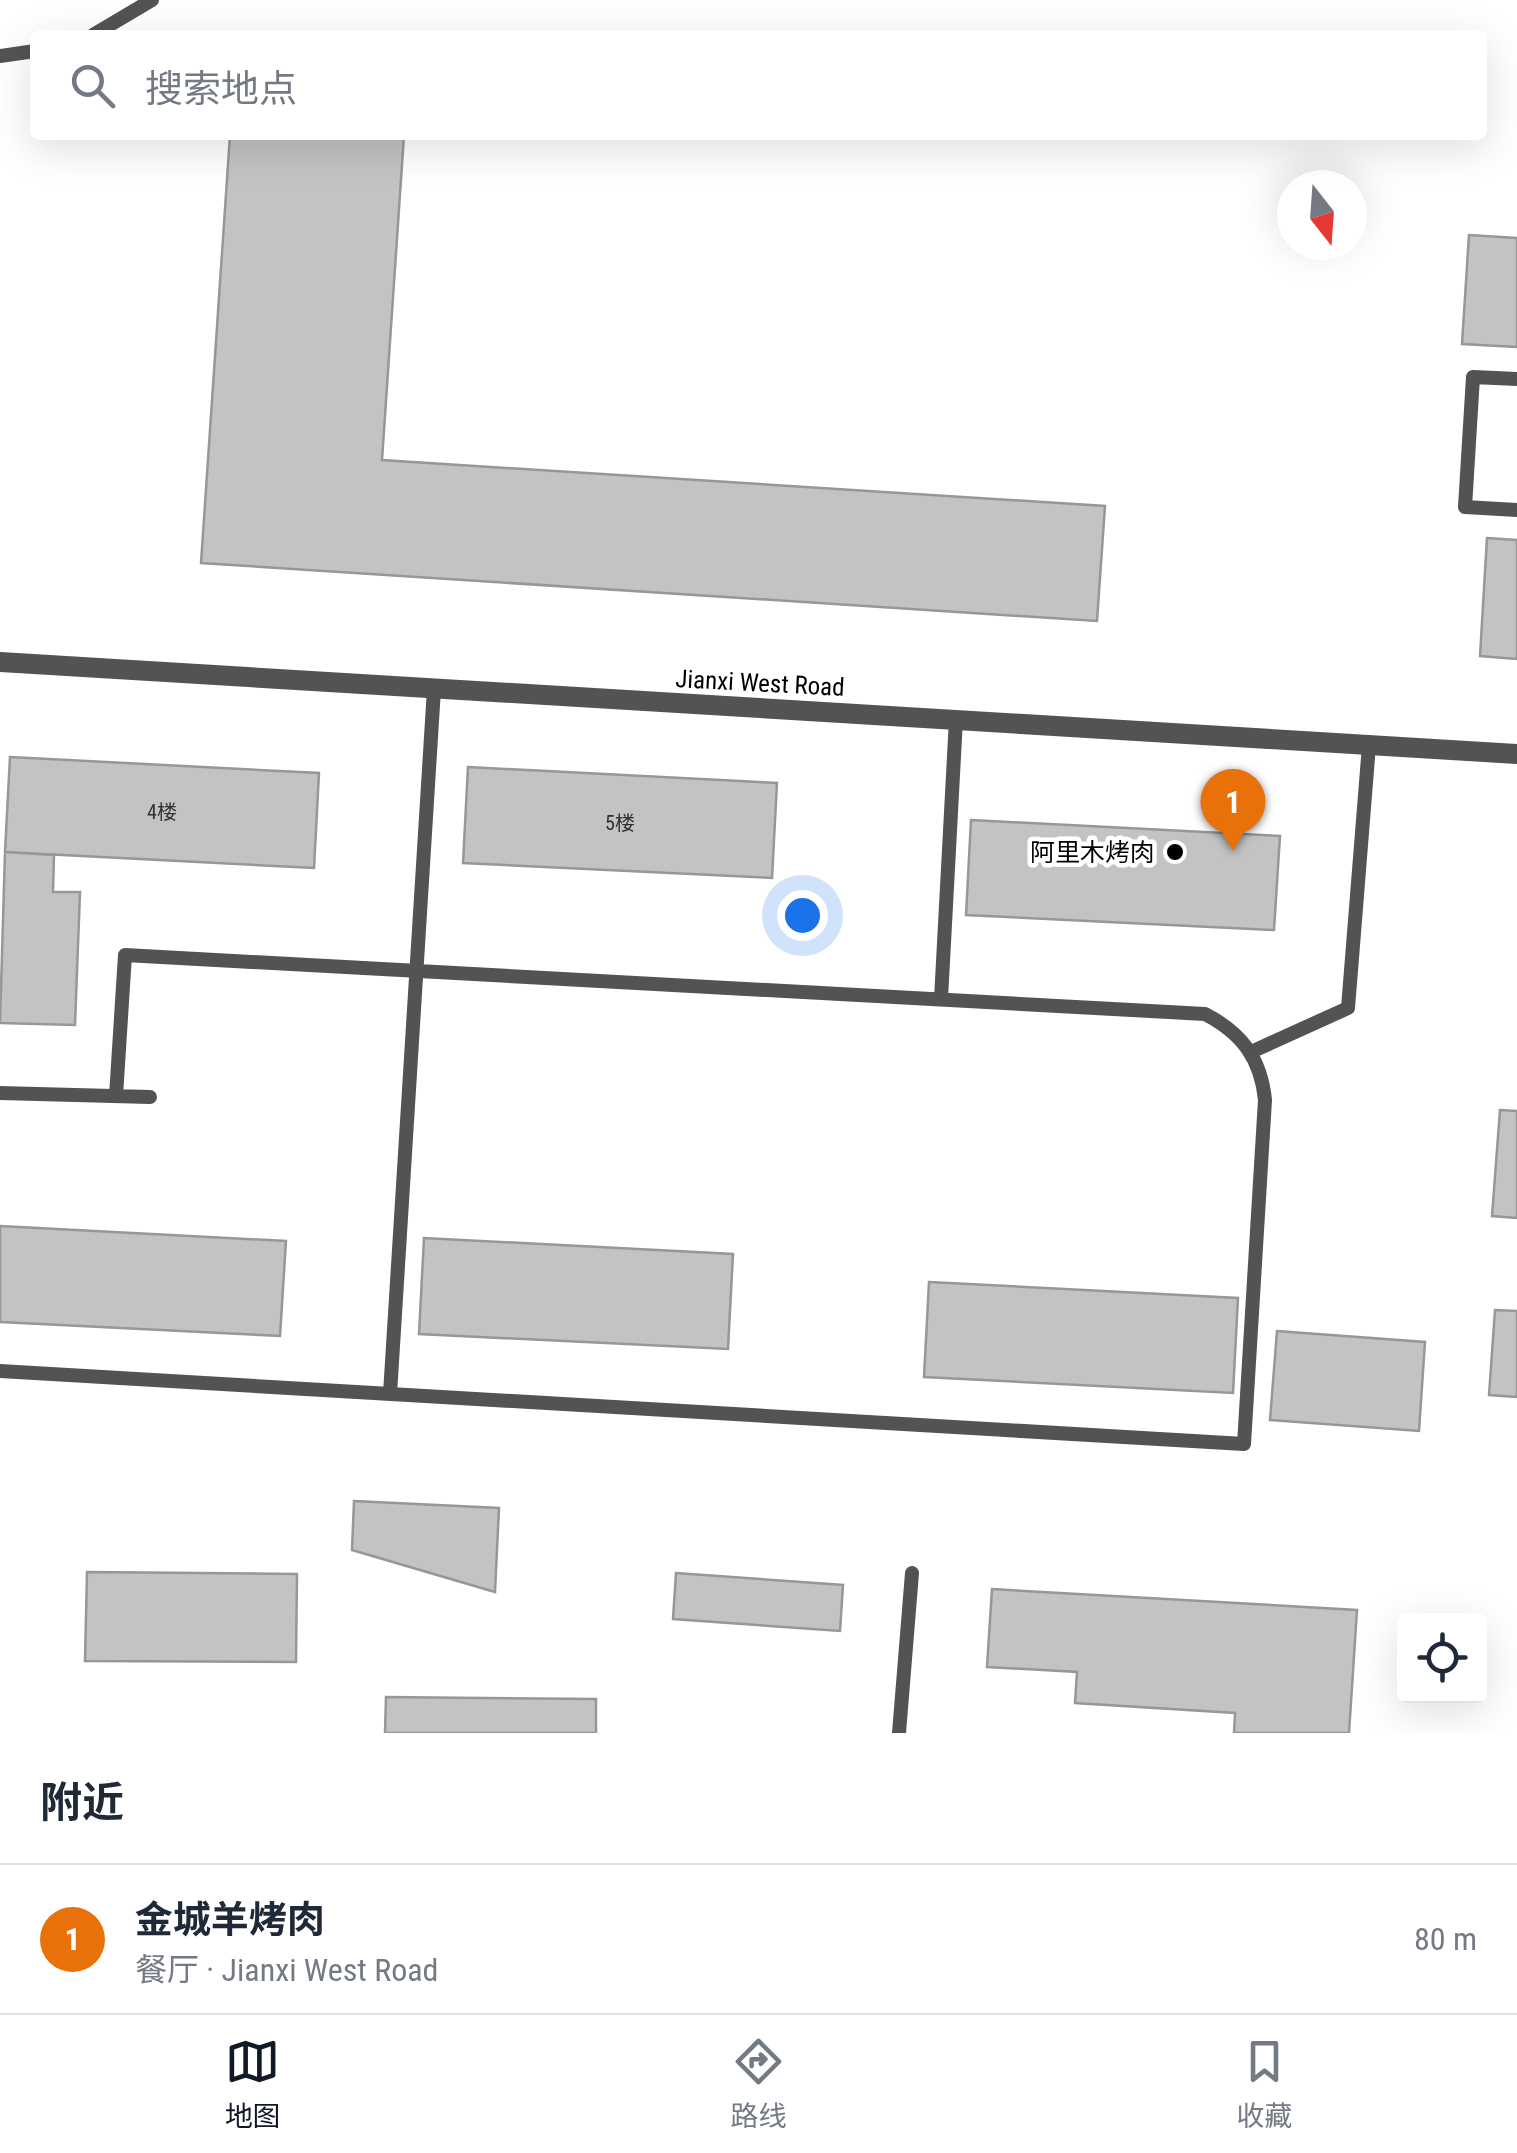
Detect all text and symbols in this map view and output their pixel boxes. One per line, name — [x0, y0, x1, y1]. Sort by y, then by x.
search box — [30, 30, 1487, 140]
icon: search — [65, 58, 120, 113]
text: 搜索地点 — [145, 67, 297, 111]
north arrow — [1277, 170, 1367, 260]
street label: Jianxi West Road — [675, 664, 845, 702]
pin: 1 — [1200, 768, 1266, 851]
house number: 4楼 — [147, 800, 177, 824]
house number: 5楼 — [605, 811, 635, 835]
place label: 阿里木烤肉 — [1030, 838, 1155, 867]
marker: 阿里木烤肉 — [1164, 841, 1186, 863]
your location — [777, 890, 828, 941]
map controls — [1397, 1613, 1487, 1703]
button: locate — [1397, 1613, 1487, 1703]
text: 附近 — [40, 1778, 124, 1827]
text: 金城羊烤肉 — [135, 1898, 325, 1942]
text: 1 — [64, 1920, 81, 1958]
text: 80 m — [1414, 1920, 1477, 1958]
text: 餐厅 · Jianxi West Road — [135, 1951, 438, 1989]
tab: 地图 — [225, 2034, 281, 2134]
tab: 路线 — [730, 2034, 786, 2134]
tab: 收藏 — [1236, 2034, 1292, 2134]

